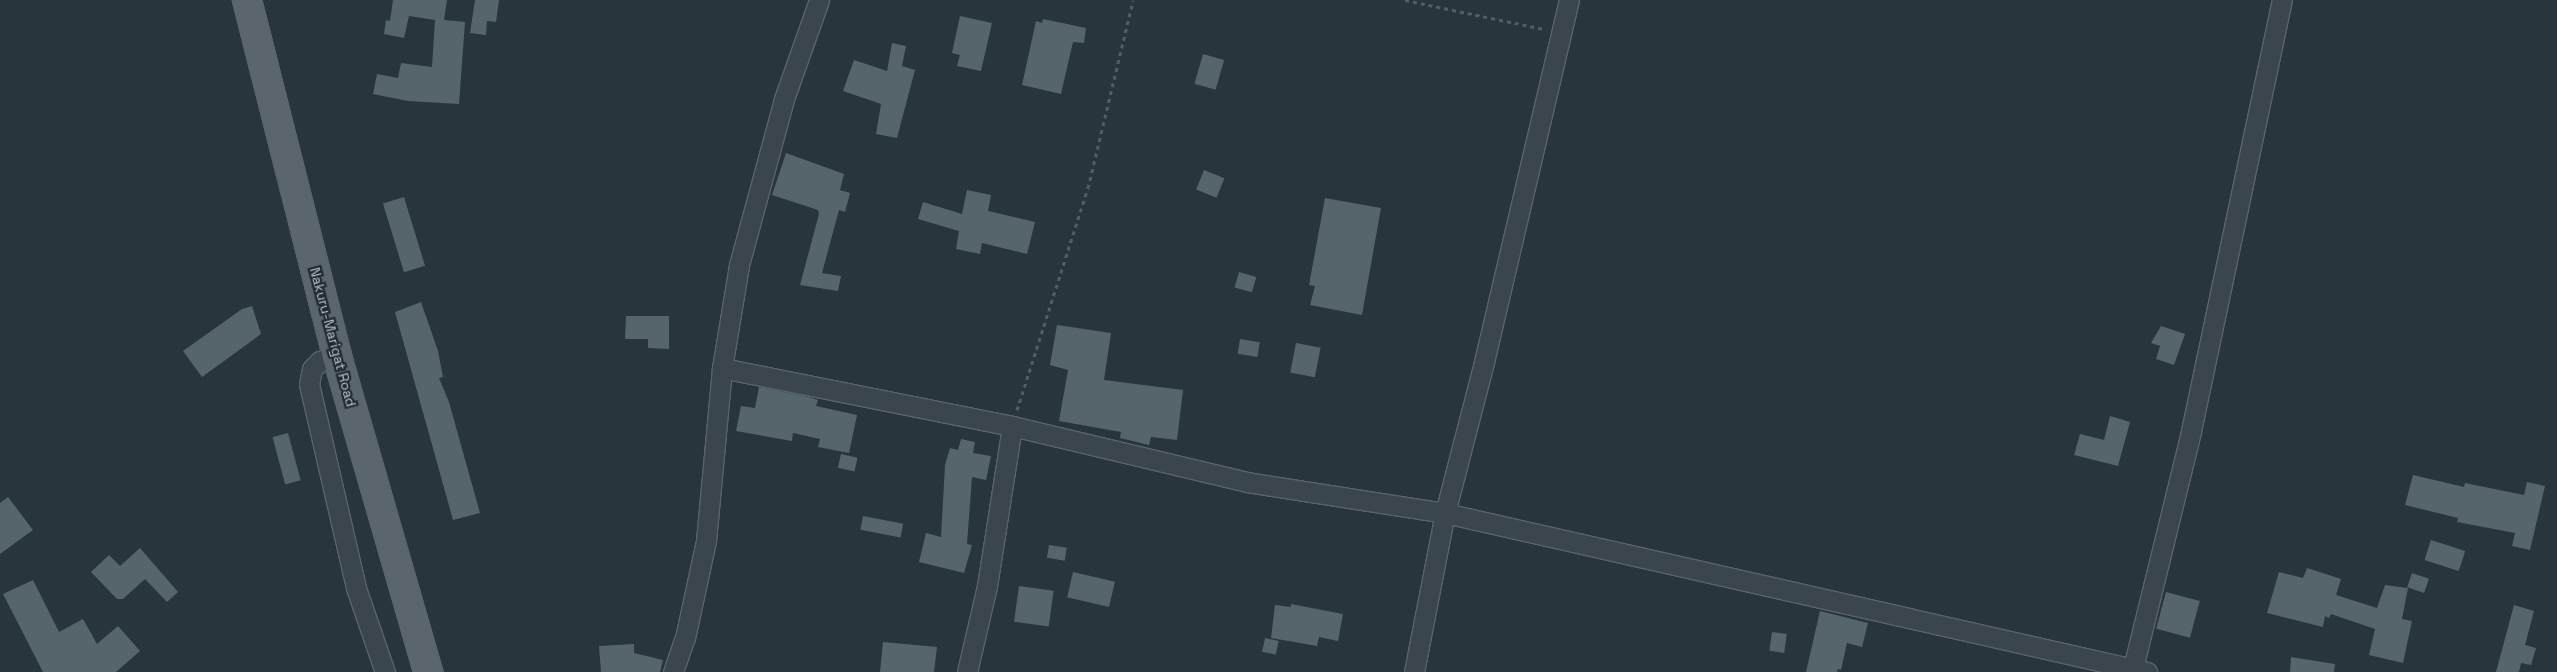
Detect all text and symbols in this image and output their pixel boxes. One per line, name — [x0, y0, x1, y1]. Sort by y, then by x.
street label: Nakuru-Marigat Road — [306, 266, 360, 408]

